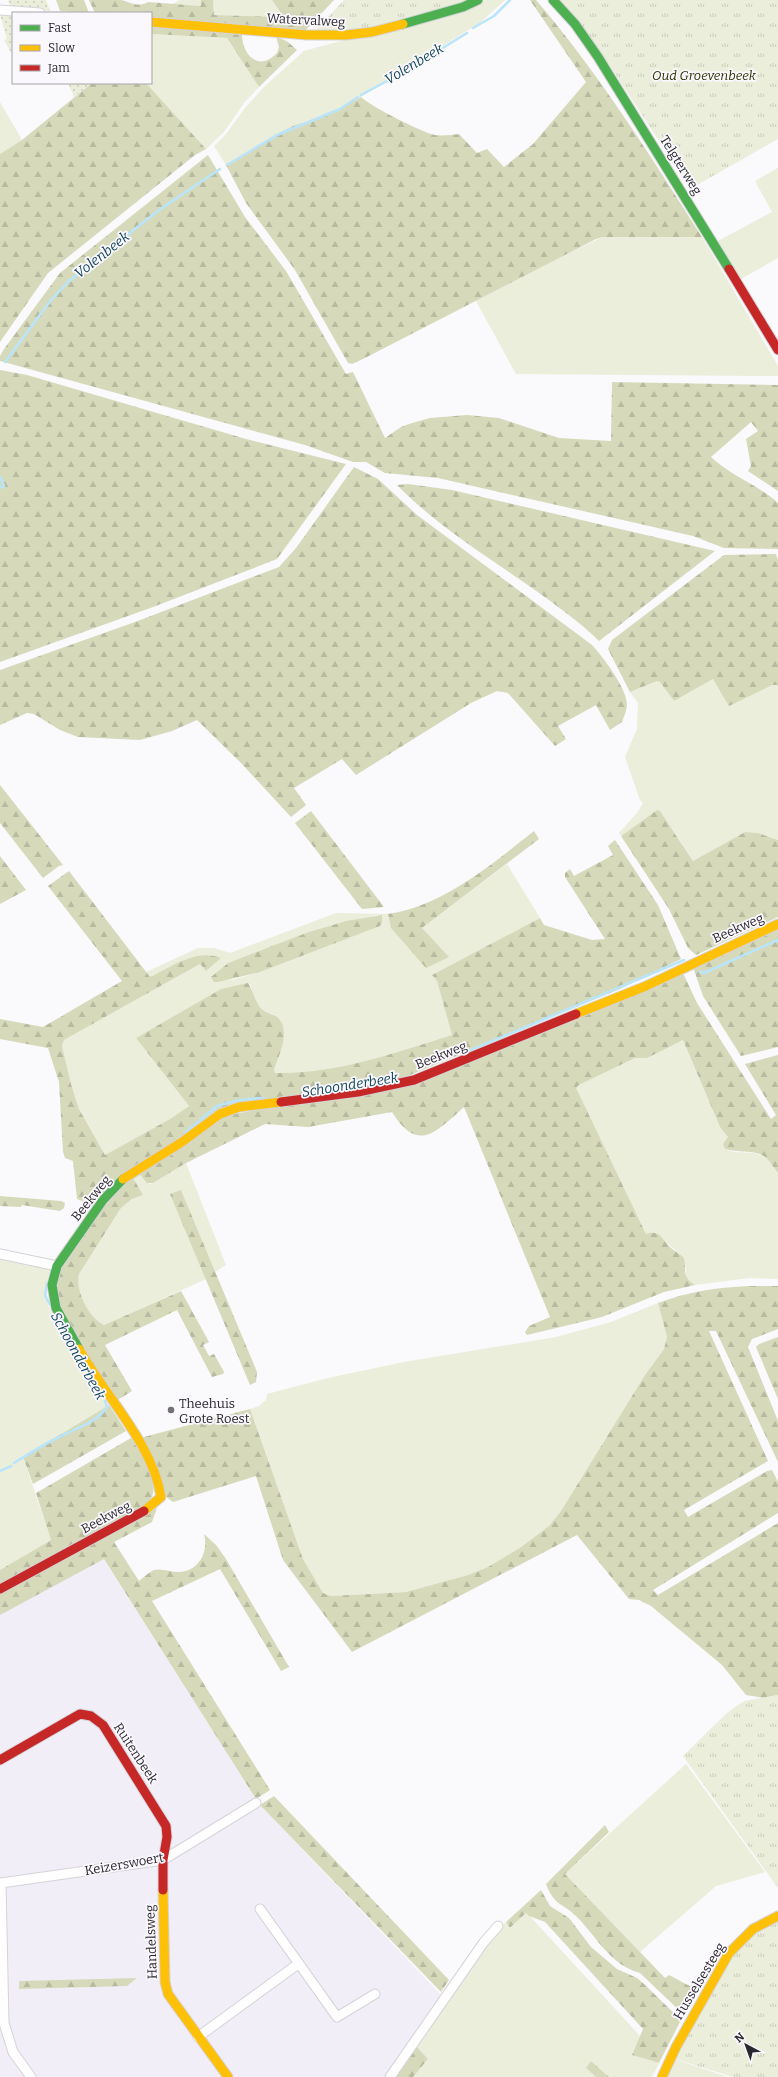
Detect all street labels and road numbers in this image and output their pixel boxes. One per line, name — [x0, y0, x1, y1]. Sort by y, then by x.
street label: Watervalweg — [266, 10, 346, 30]
street label: Telgterweg — [657, 133, 705, 197]
street label: Beekweg — [710, 910, 766, 946]
street label: Beekweg — [413, 1038, 469, 1072]
street label: Beekweg — [68, 1172, 114, 1224]
street label: Beekweg — [79, 1498, 133, 1536]
street label: Ruitenbeek — [111, 1720, 161, 1787]
street label: Keizerswoert — [83, 1850, 165, 1878]
street label: Handelsweg — [142, 1904, 160, 1980]
street label: Husselsesteeg — [670, 1940, 728, 2022]

